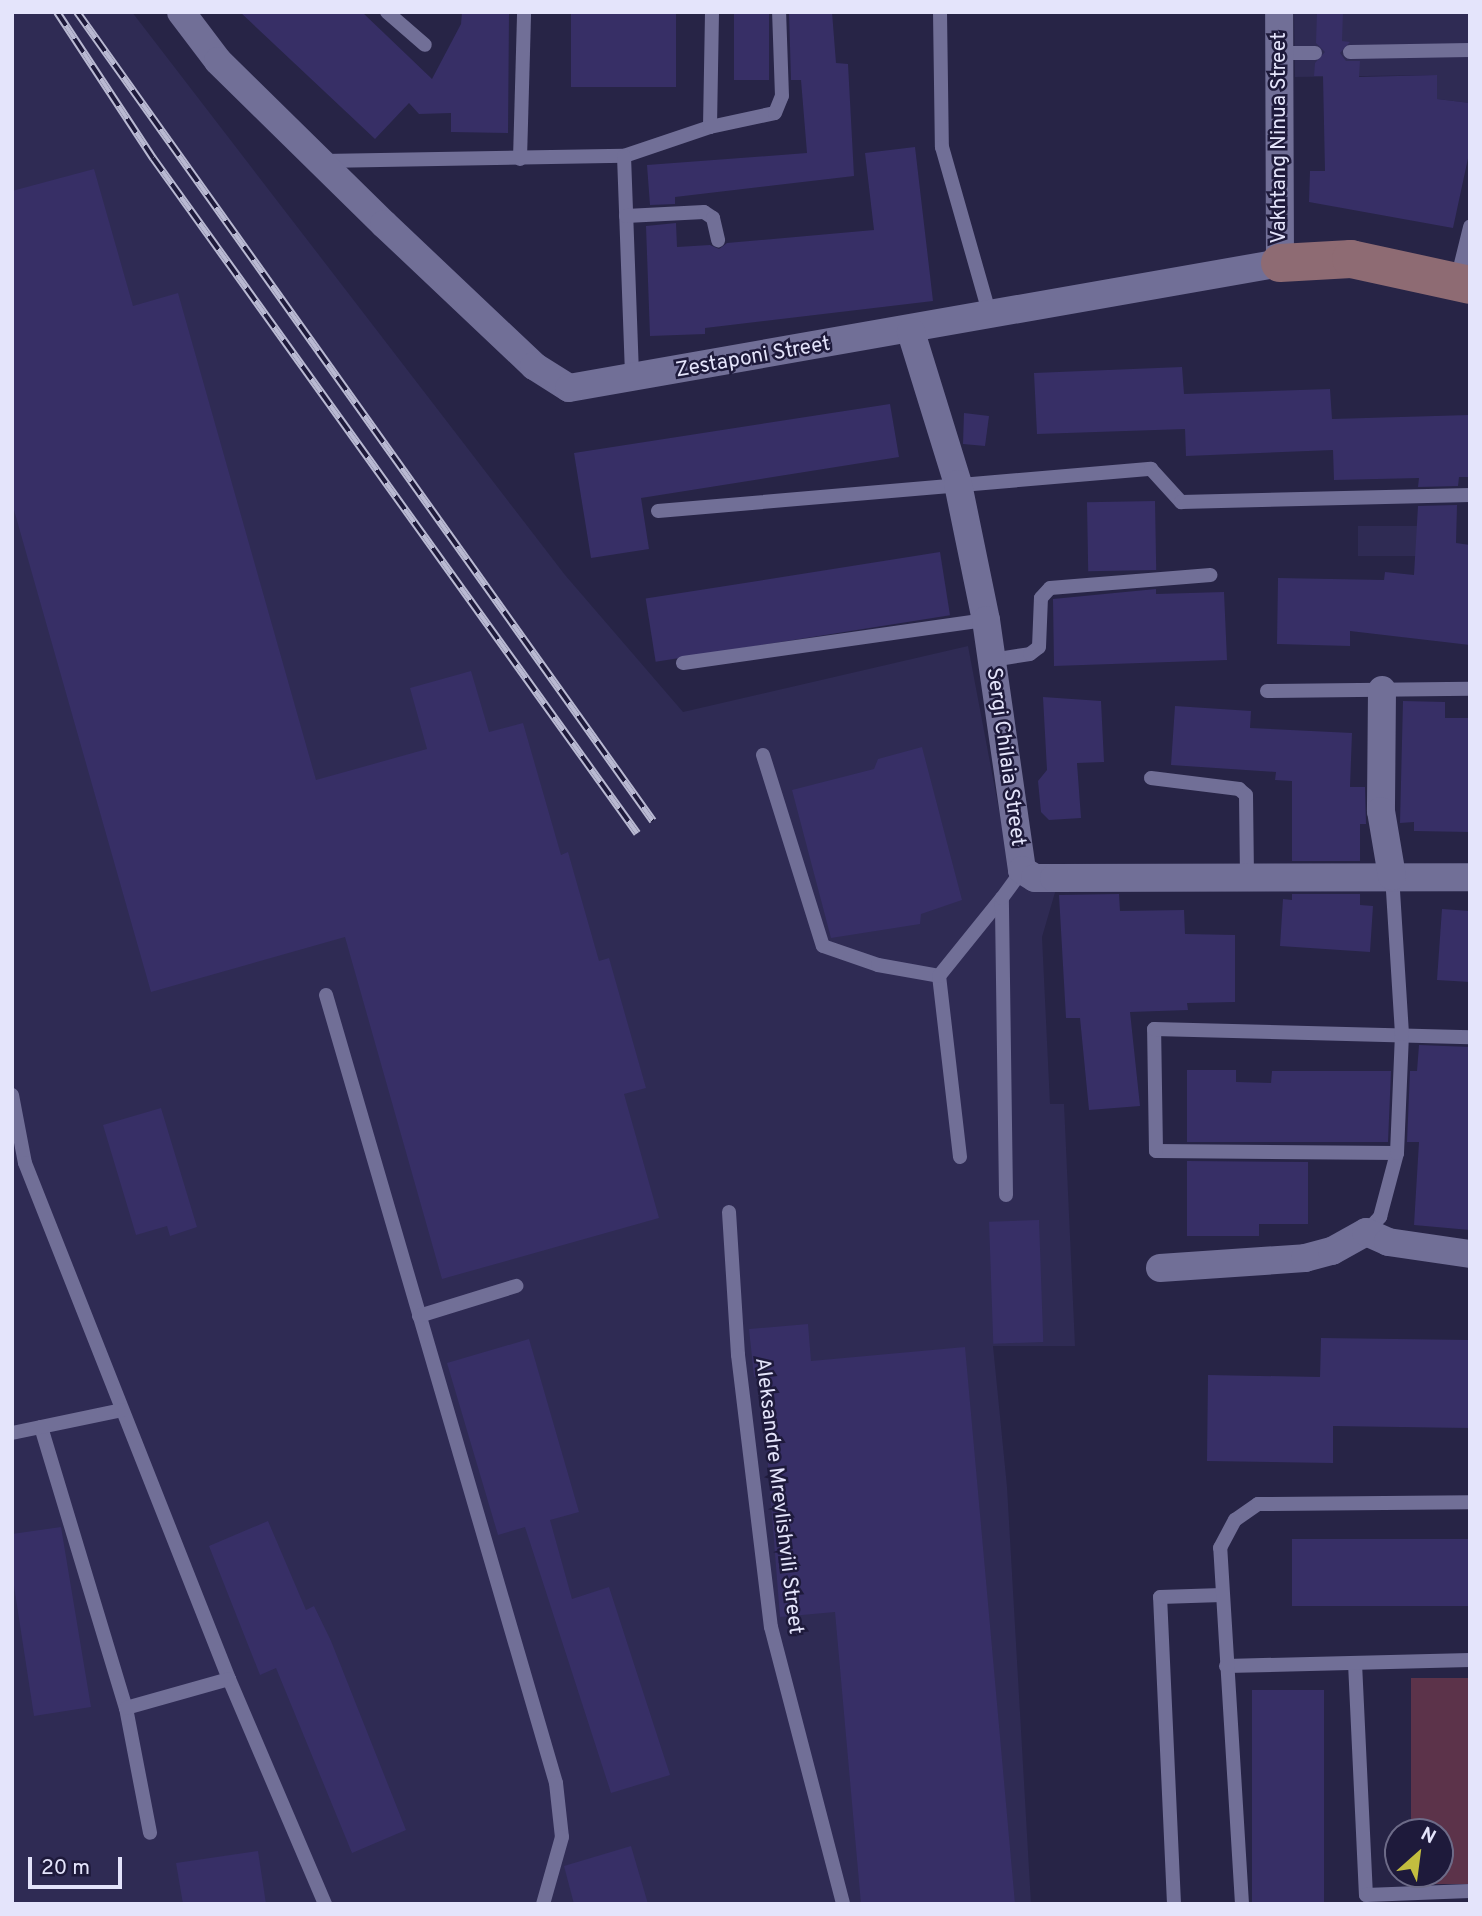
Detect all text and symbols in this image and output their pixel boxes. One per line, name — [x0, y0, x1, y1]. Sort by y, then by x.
street label: Vakhtang Ninua Street — [1267, 32, 1293, 244]
street label: Zestaponi Street — [674, 332, 832, 384]
street label: Sergi Chilaia Street — [980, 666, 1030, 848]
street label: Aleksandre Mrevlishvili Street — [749, 1356, 807, 1636]
north arrow — [1384, 1818, 1454, 1888]
text: N — [1416, 1822, 1440, 1850]
scale bar — [32, 1842, 126, 1886]
text: 20 m — [41, 1855, 90, 1882]

